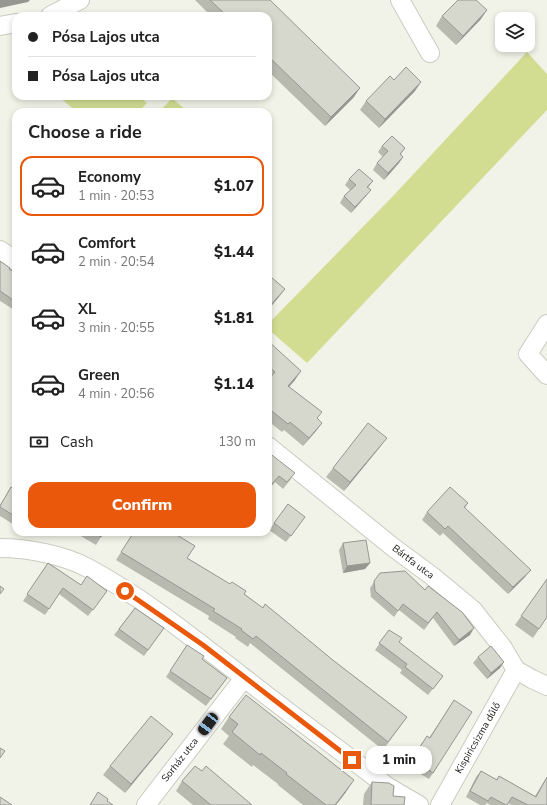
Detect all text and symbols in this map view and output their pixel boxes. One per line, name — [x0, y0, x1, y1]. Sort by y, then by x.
map controls — [495, 12, 535, 52]
button: layers — [495, 12, 535, 52]
text: Pósa Lajos utca — [52, 27, 160, 47]
text: Pósa Lajos utca — [52, 66, 160, 86]
text: Choose a ride — [28, 120, 142, 144]
text: Economy — [78, 167, 141, 187]
icon: car — [30, 168, 66, 204]
text: $1.07 — [214, 176, 254, 196]
text: 1 min · 20:53 — [78, 187, 154, 205]
text: Comfort — [78, 233, 135, 253]
icon: car — [30, 234, 66, 270]
text: $1.44 — [214, 242, 254, 262]
text: 2 min · 20:54 — [78, 253, 154, 271]
text: XL — [78, 299, 97, 319]
icon: car — [30, 300, 66, 336]
text: $1.81 — [214, 308, 254, 328]
text: 3 min · 20:55 — [78, 319, 154, 337]
text: Green — [78, 365, 120, 385]
icon: car — [30, 366, 66, 402]
text: $1.14 — [214, 374, 254, 394]
text: 4 min · 20:56 — [78, 385, 154, 403]
icon: cash — [28, 431, 50, 453]
text: Cash — [60, 432, 94, 452]
text: 130 m — [218, 433, 256, 451]
button: Confirm — [28, 482, 256, 528]
street label: Bártfa utca — [389, 542, 437, 582]
route start — [116, 582, 134, 600]
street label: Kispiricsizma dűlő — [452, 699, 504, 776]
car — [196, 711, 220, 737]
street label: Sorház utca — [158, 735, 202, 785]
callout: 1 min — [366, 746, 432, 774]
route end — [343, 751, 361, 769]
text: 1 min — [382, 751, 416, 769]

